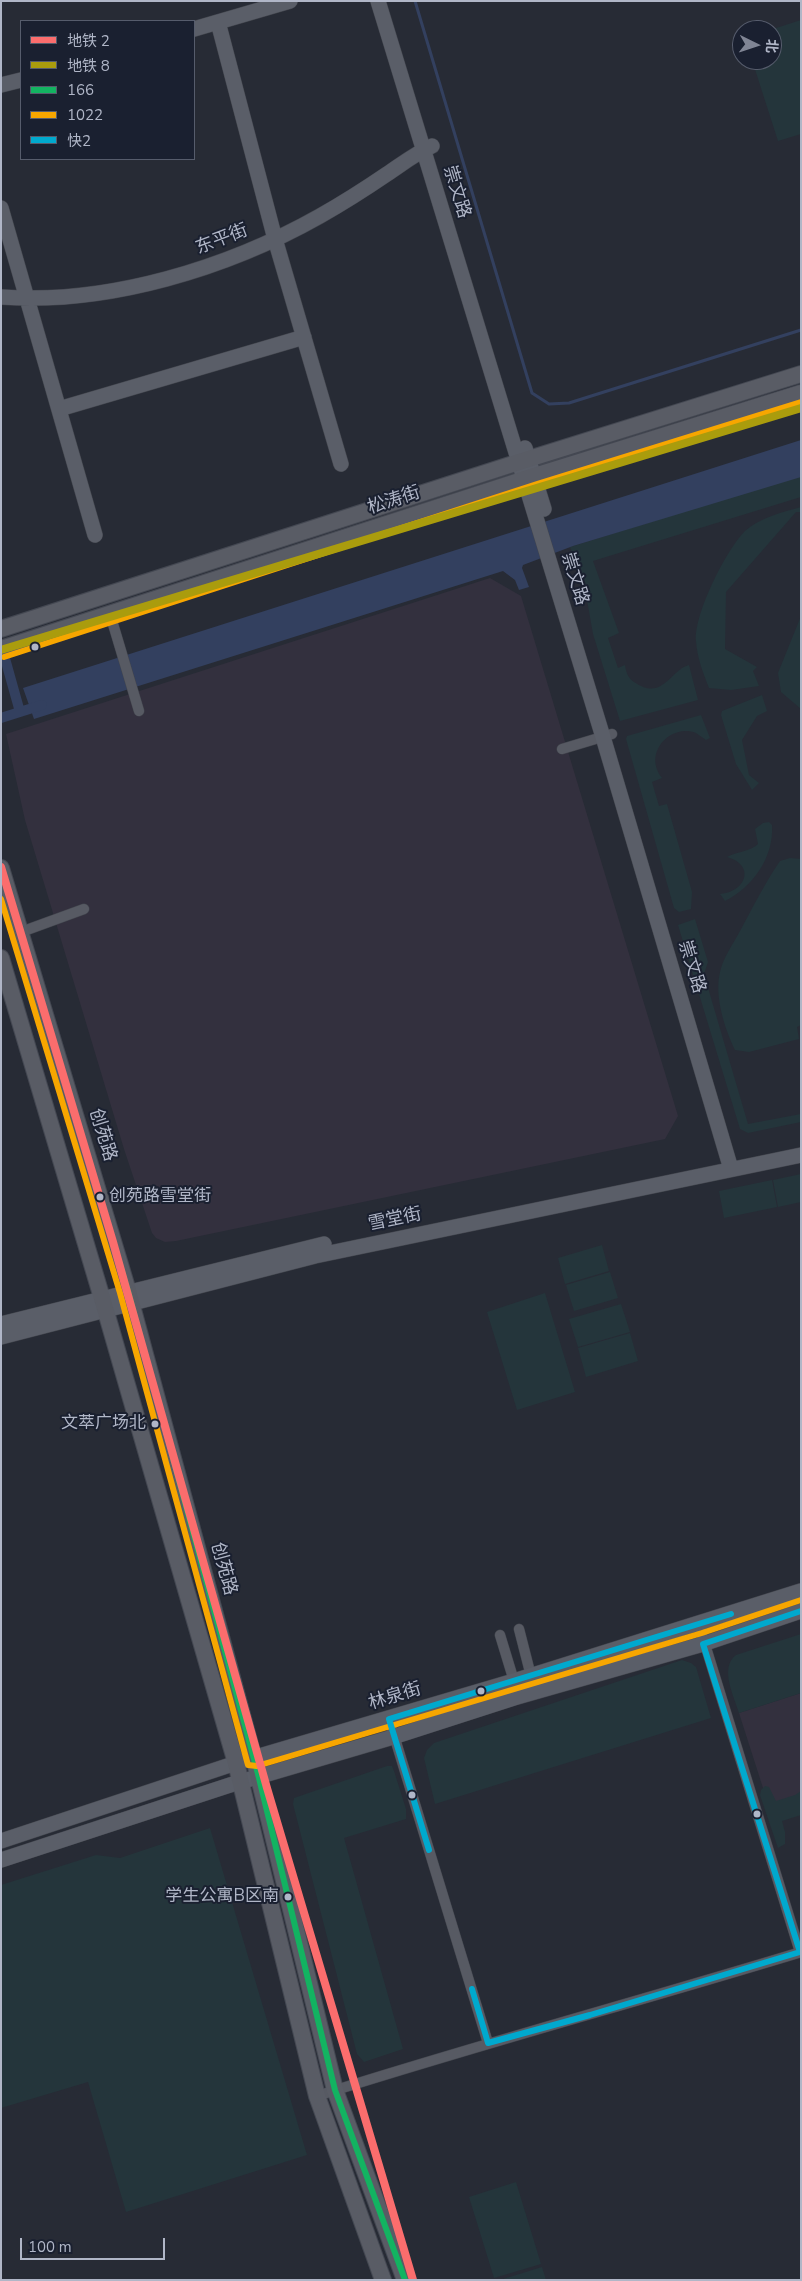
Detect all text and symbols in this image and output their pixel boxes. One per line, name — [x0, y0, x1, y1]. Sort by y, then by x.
legend — [20, 20, 195, 160]
north arrow — [732, 20, 782, 70]
text: 地铁 2 — [67, 31, 110, 51]
text: 北 — [761, 38, 781, 54]
text: 地铁 8 — [67, 56, 110, 76]
text: 166 — [67, 80, 94, 100]
text: 1022 — [67, 105, 103, 125]
text: 快2 — [67, 131, 91, 151]
street label: 崇文路 — [438, 163, 474, 221]
street label: 东平街 — [193, 220, 251, 260]
street label: 松涛街 — [365, 482, 423, 520]
street label: 崇文路 — [556, 550, 592, 608]
unlabelled marker — [30, 642, 40, 652]
street label: 崇文路 — [673, 938, 709, 996]
street label: 创苑路 — [84, 1106, 120, 1164]
place label: 创苑路雪堂街 — [109, 1187, 211, 1207]
marker: 创苑路雪堂街 — [95, 1192, 105, 1202]
street label: 雪堂街 — [366, 1204, 424, 1236]
place label: 文萃广场北 — [61, 1414, 146, 1434]
marker: 文萃广场北 — [150, 1419, 160, 1429]
street label: 创苑路 — [206, 1540, 240, 1598]
street label: 林泉街 — [366, 1679, 424, 1715]
unlabelled marker — [476, 1686, 486, 1696]
unlabelled marker — [407, 1790, 417, 1800]
unlabelled marker — [752, 1809, 762, 1819]
place label: 学生公寓B区南 — [166, 1887, 279, 1907]
marker: 学生公寓B区南 — [283, 1892, 293, 1902]
scale bar — [22, 2228, 168, 2260]
text: 100 m — [28, 2237, 72, 2257]

